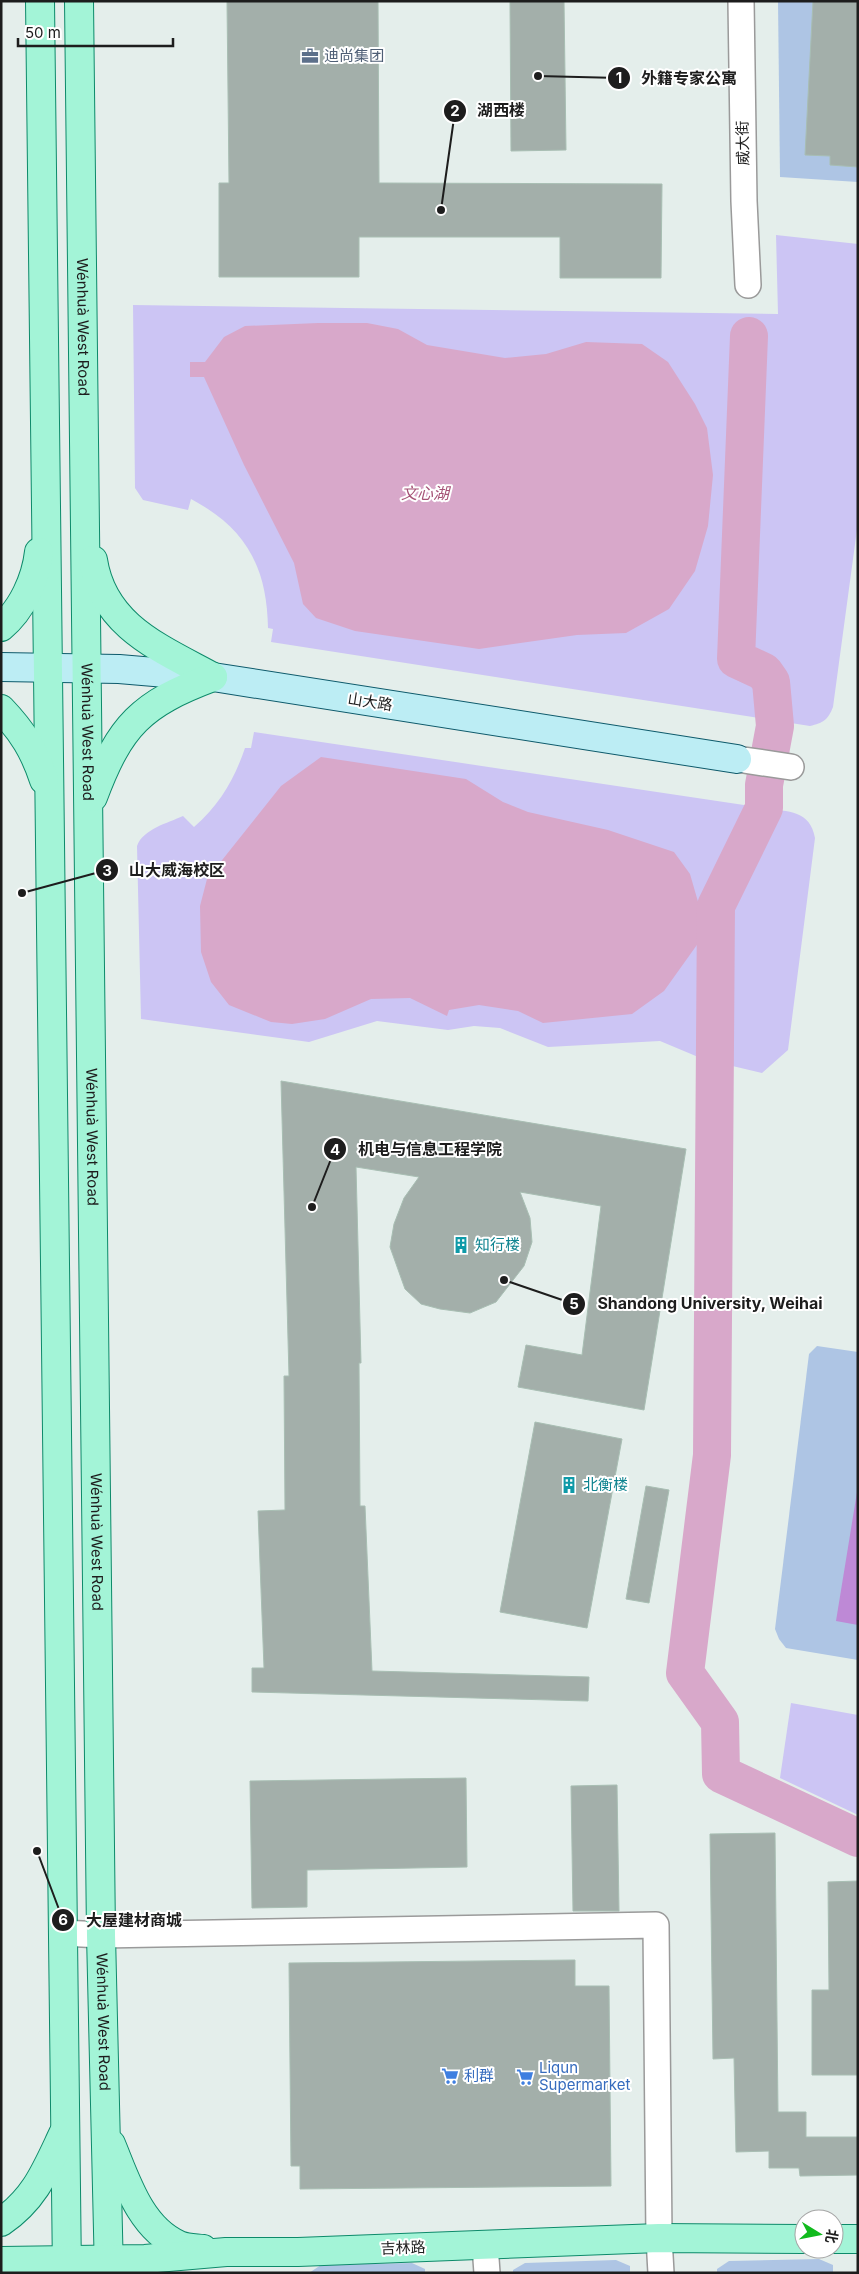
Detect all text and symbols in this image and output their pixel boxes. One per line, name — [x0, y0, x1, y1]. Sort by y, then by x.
scale bar — [18, 15, 172, 47]
text: 50 m — [25, 23, 61, 42]
office icon: 迪尚集团 — [300, 46, 320, 66]
place label: 迪尚集团 — [324, 46, 384, 65]
callout: 外籍专家公寓 — [606, 63, 747, 94]
text: 1 — [616, 68, 622, 87]
text: 外籍专家公寓 — [641, 68, 737, 88]
callout: 湖西楼 — [442, 95, 535, 126]
text: 湖西楼 — [477, 100, 525, 120]
text: 2 — [450, 101, 460, 120]
street label: 威大街 — [733, 120, 752, 166]
street label: Wénhuà West Road — [73, 258, 93, 396]
water label: 文心湖 — [401, 483, 452, 503]
street label: Wénhuà West Road — [78, 663, 98, 801]
street label: 山大路 — [346, 689, 394, 714]
callout: 山大威海校区 — [94, 855, 235, 886]
text: 山大威海校区 — [129, 860, 225, 880]
text: 3 — [102, 861, 112, 880]
street label: Wénhuà West Road — [82, 1068, 103, 1206]
callout: 机电与信息工程学院 — [323, 1134, 512, 1165]
text: 机电与信息工程学院 — [358, 1139, 502, 1159]
text: 4 — [330, 1140, 340, 1159]
building icon: 知行楼 — [451, 1235, 471, 1255]
place label: 知行楼 — [475, 1235, 520, 1254]
callout: Shandong University, Weihai — [562, 1288, 832, 1319]
text: Shandong University, Weihai — [597, 1293, 823, 1313]
text: 5 — [569, 1294, 579, 1313]
street label: Wénhuà West Road — [87, 1473, 107, 1611]
building icon: 北衡楼 — [559, 1475, 579, 1495]
place label: 北衡楼 — [583, 1475, 628, 1494]
callout: 大屋建材商城 — [51, 1905, 192, 1936]
text: 6 — [58, 1910, 68, 1929]
text: 大屋建材商城 — [86, 1910, 182, 1930]
street label: Wénhuà West Road — [92, 1953, 115, 2091]
place label: Liqun Supermarket — [539, 2058, 630, 2094]
supermarket icon: 利群 — [440, 2066, 460, 2086]
place label: 利群 — [464, 2066, 494, 2085]
supermarket icon: Liqun Supermarket — [515, 2067, 535, 2087]
north arrow — [794, 2209, 844, 2259]
text: 北 — [823, 2228, 842, 2245]
street label: 吉林路 — [380, 2237, 426, 2258]

